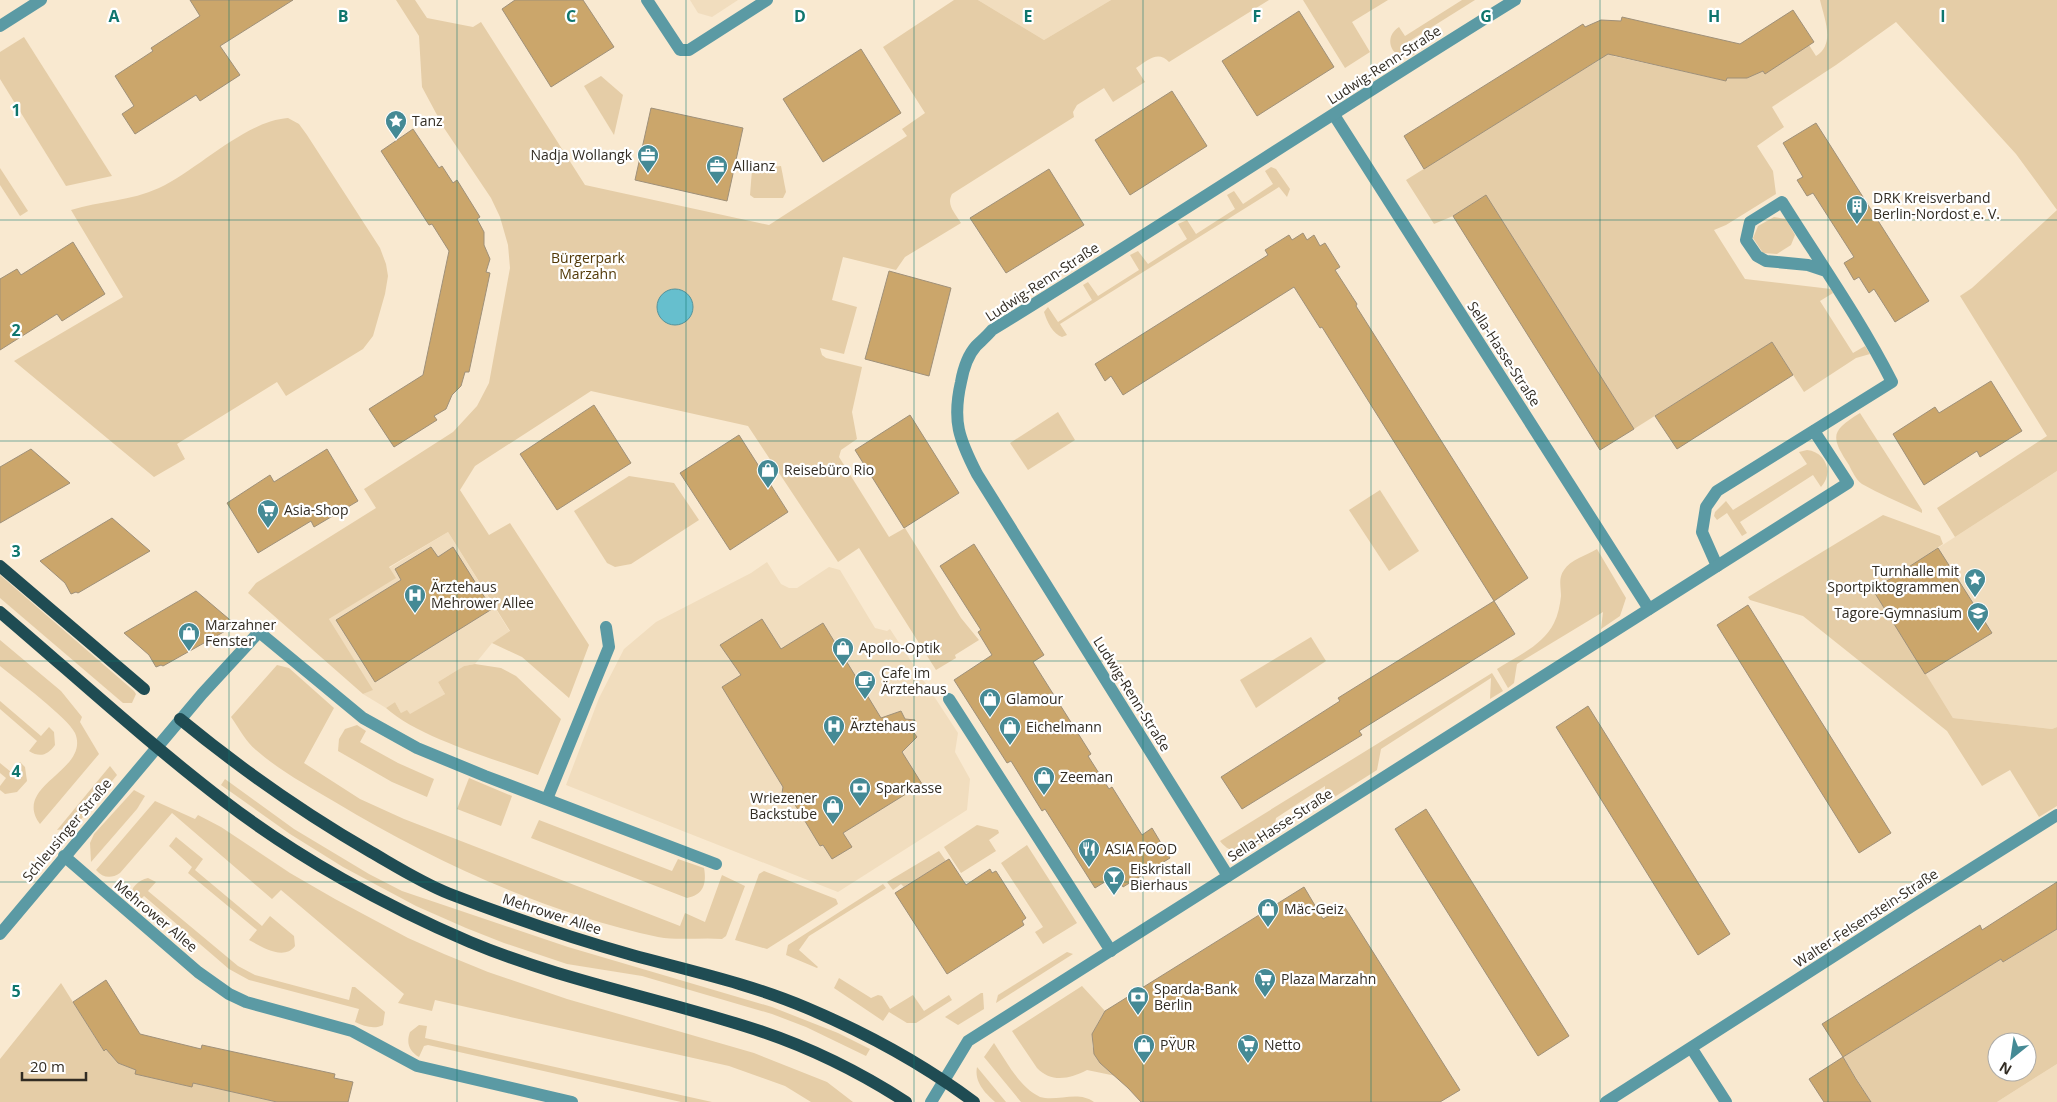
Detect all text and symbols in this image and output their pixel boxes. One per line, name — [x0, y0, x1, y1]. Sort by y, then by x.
text: A — [108, 5, 120, 27]
text: B — [338, 5, 348, 27]
text: C — [566, 5, 576, 27]
text: D — [794, 5, 806, 27]
text: E — [1024, 5, 1033, 27]
text: F — [1253, 5, 1261, 27]
text: G — [1480, 5, 1492, 27]
text: H — [1708, 5, 1720, 27]
text: I — [1940, 5, 1946, 27]
street label: Ludwig-Renn-Straße — [1323, 21, 1444, 108]
text: 1 — [11, 99, 21, 121]
place icon: Tanz — [384, 109, 408, 140]
place label: Tanz — [412, 111, 443, 130]
office icon: Nadja Wollangk — [636, 143, 660, 174]
place label: Nadja Wollangk — [530, 145, 633, 164]
office icon: Allianz — [705, 154, 729, 185]
place label: Allianz — [733, 156, 776, 175]
place label: DRK Kreisverband Berlin-Nordost e. V. — [1873, 188, 2000, 223]
building icon: DRK Kreisverband Berlin-Nordost e. V. — [1845, 194, 1869, 225]
street label: Ludwig-Renn-Straße — [981, 238, 1102, 325]
park label: Bürgerpark Marzahn — [551, 248, 626, 283]
street label: Sella-Hasse-Straße — [1463, 298, 1546, 410]
text: 2 — [11, 319, 21, 341]
shop icon: Reisebüro Rio — [756, 458, 780, 489]
place label: Reisebüro Rio — [784, 460, 874, 479]
supermarket icon: Asia-Shop — [256, 498, 280, 529]
place label: Asia-Shop — [284, 500, 349, 519]
text: 3 — [11, 540, 21, 562]
place label: Turnhalle mit Sportpiktogrammen — [1827, 561, 1959, 596]
place icon: Turnhalle mit Sportpiktogrammen — [1963, 567, 1987, 598]
place label: Ärztehaus Mehrower Allee — [431, 577, 534, 612]
hospital icon: Ärztehaus Mehrower Allee — [403, 583, 427, 614]
school or university icon: Tagore-Gymnasium — [1966, 601, 1990, 632]
place label: Tagore-Gymnasium — [1834, 603, 1962, 622]
place label: Marzahner Fenster — [205, 615, 276, 650]
shop icon: Marzahner Fenster — [177, 621, 201, 652]
street label: Ludwig-Renn-Straße — [1089, 633, 1175, 755]
shop icon: Apollo-Optik — [831, 636, 855, 667]
place label: Apollo-Optik — [859, 638, 941, 657]
place label: Cafe im Ärztehaus — [881, 663, 947, 698]
cafe icon: Cafe im Ärztehaus — [853, 669, 877, 700]
shop icon: Glamour — [978, 687, 1002, 718]
place label: Glamour — [1006, 689, 1063, 708]
hospital icon: Ärztehaus — [822, 714, 846, 745]
shop icon: Eichelmann — [998, 715, 1022, 746]
place label: Ärztehaus — [850, 716, 916, 735]
place label: Eichelmann — [1026, 717, 1102, 736]
text: 4 — [11, 760, 21, 782]
shop icon: Zeeman — [1032, 765, 1056, 796]
place label: Zeeman — [1060, 767, 1113, 786]
street label: Schleusinger Straße — [18, 774, 116, 885]
bank icon: Sparkasse — [848, 776, 872, 807]
place label: Sparkasse — [876, 778, 942, 797]
street label: Sella-Hasse-Straße — [1224, 783, 1336, 866]
place label: Wriezener Backstube — [749, 788, 817, 823]
shop icon: Wriezener Backstube — [821, 794, 845, 825]
restaurant icon: ASIA FOOD — [1077, 837, 1101, 868]
place label: ASIA FOOD — [1105, 839, 1177, 858]
place label: Eiskristall Bierhaus — [1130, 859, 1191, 894]
street label: Walter-Felsenstein-Straße — [1790, 864, 1941, 971]
bar icon: Eiskristall Bierhaus — [1102, 865, 1126, 896]
street label: Mehrower Allee — [111, 875, 202, 956]
street label: Mehrower Allee — [500, 889, 604, 938]
shop icon: Mäc-Geiz — [1256, 897, 1280, 928]
place label: Mäc-Geiz — [1284, 899, 1344, 918]
supermarket icon: Plaza Marzahn — [1253, 967, 1277, 998]
place label: Plaza Marzahn — [1281, 969, 1376, 988]
place label: Sparda-Bank Berlin — [1154, 979, 1238, 1014]
text: 5 — [11, 980, 21, 1002]
bank icon: Sparda-Bank Berlin — [1126, 985, 1150, 1016]
north arrow — [1987, 1032, 2037, 1082]
shop icon: PŸUR — [1132, 1033, 1156, 1064]
supermarket icon: Netto — [1236, 1033, 1260, 1064]
place label: PŸUR — [1160, 1035, 1195, 1054]
place label: Netto — [1264, 1035, 1301, 1054]
scale bar — [22, 1050, 86, 1082]
text: 20 m — [30, 1056, 65, 1076]
text: N — [1996, 1058, 2015, 1080]

